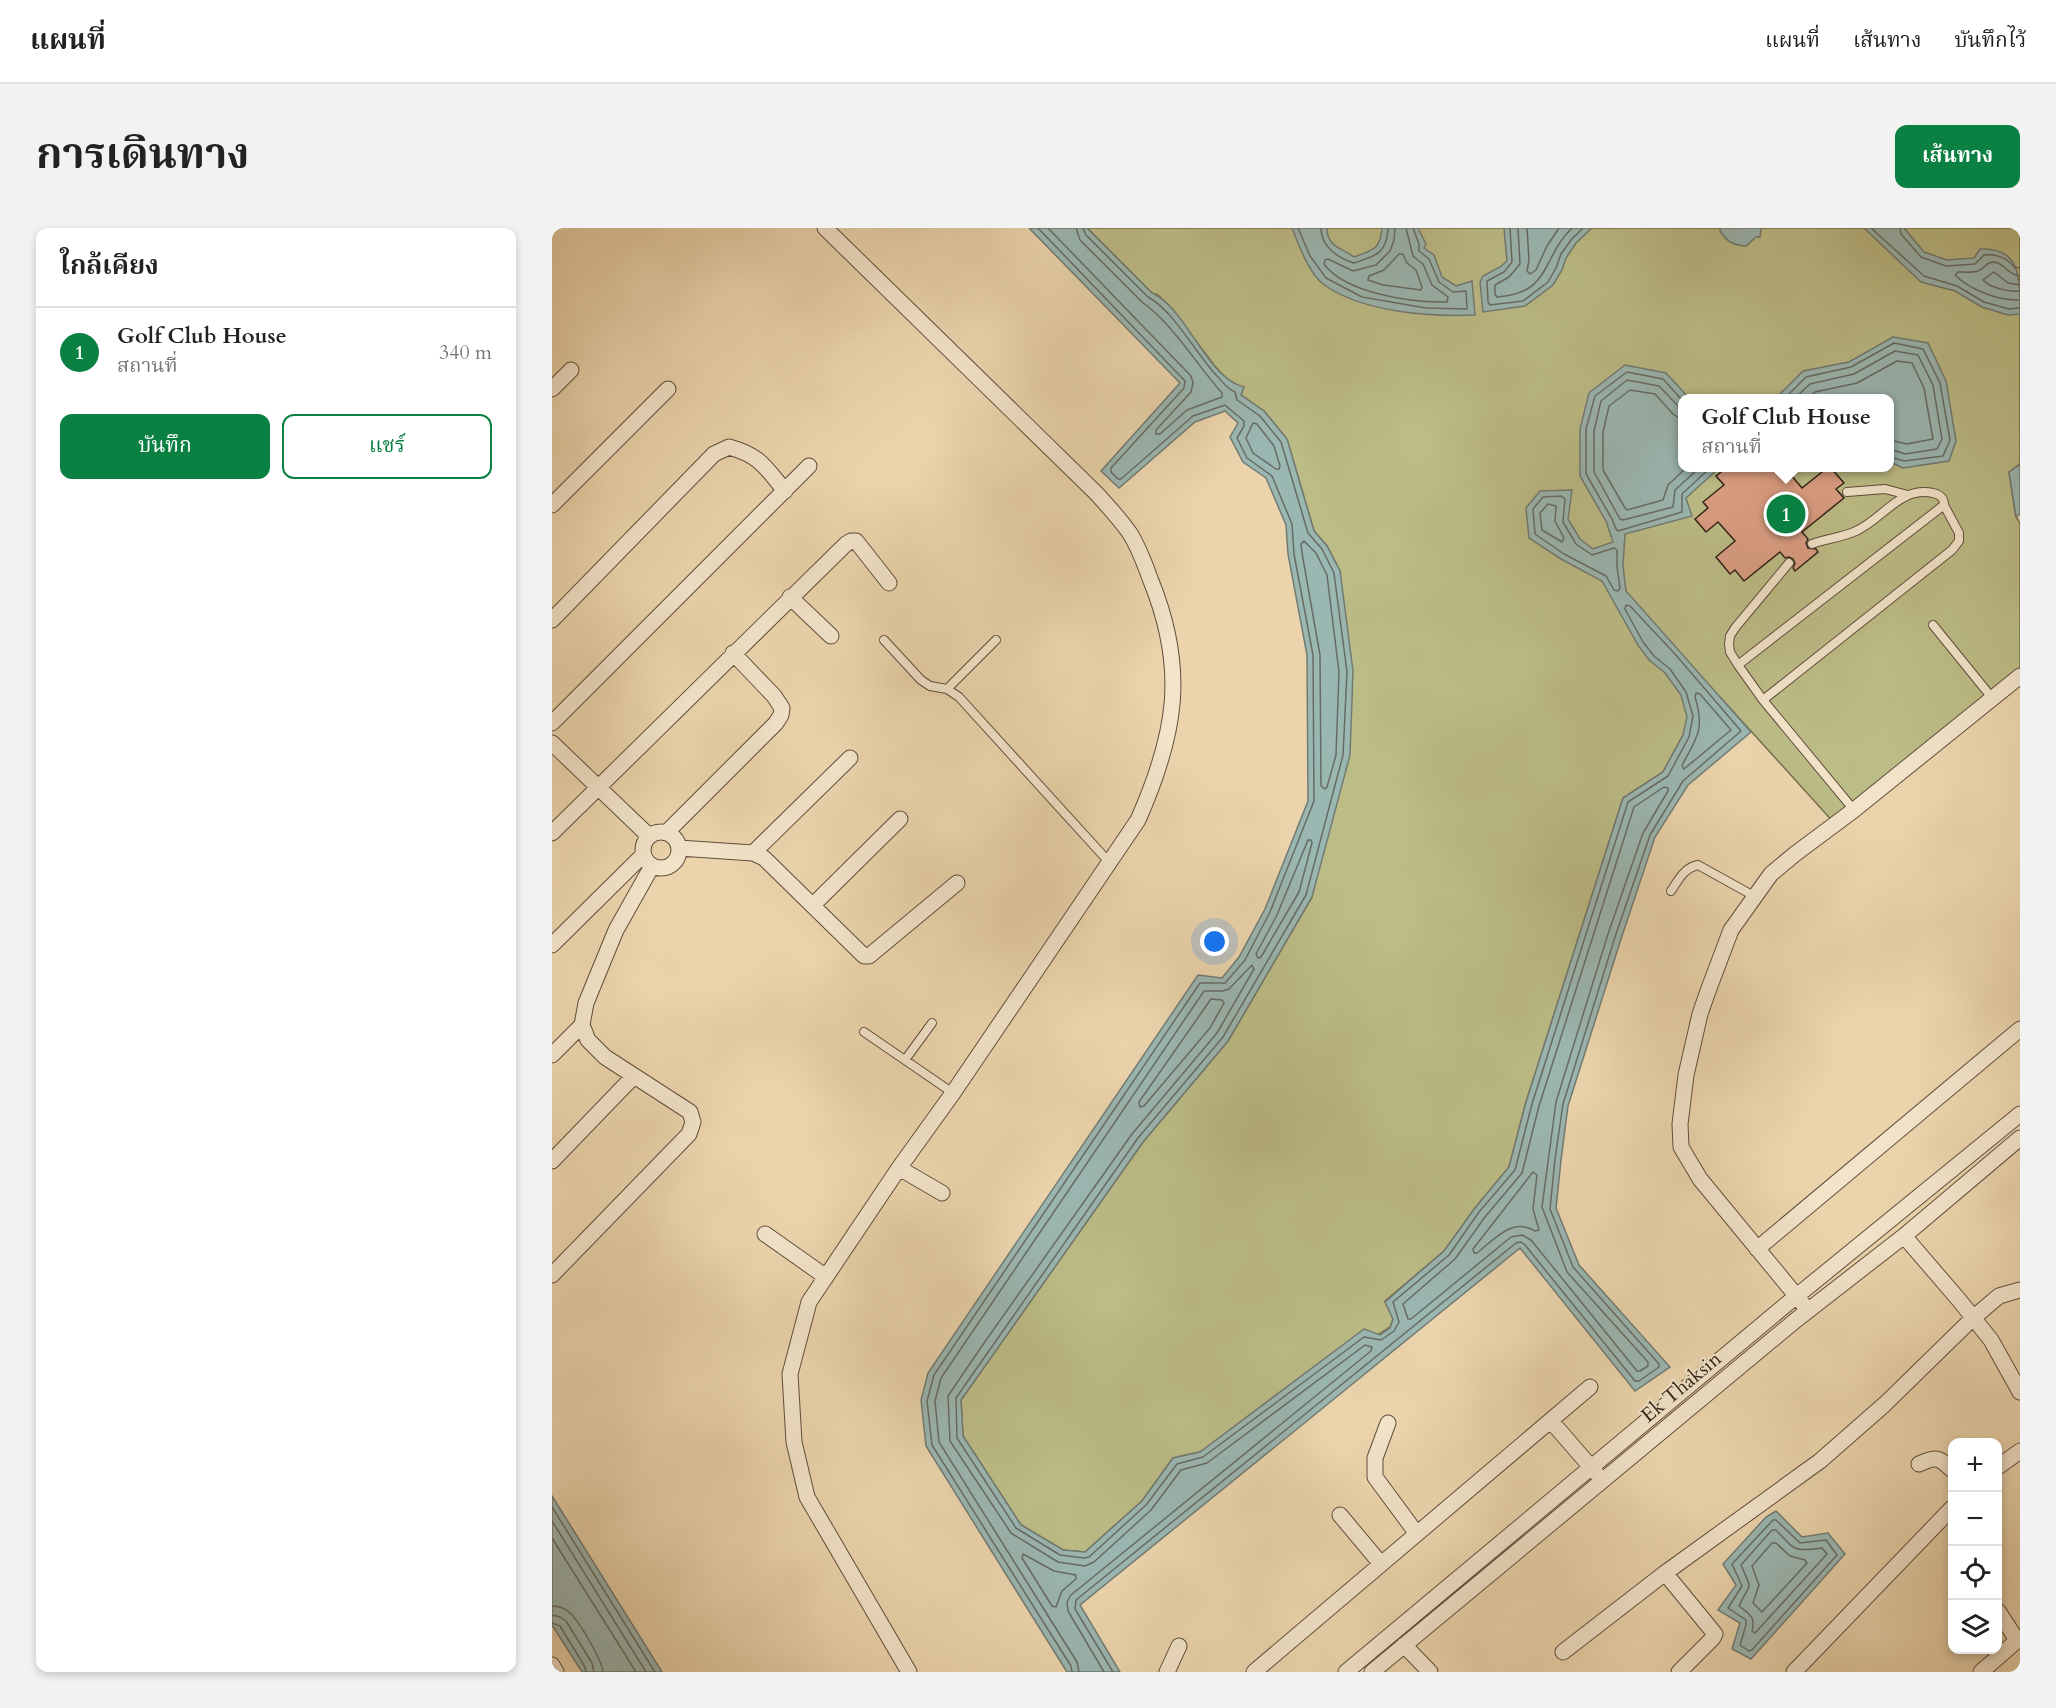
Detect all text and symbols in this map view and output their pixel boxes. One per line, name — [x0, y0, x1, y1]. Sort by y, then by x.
text: แผนที่ — [30, 21, 106, 59]
text: แผนที่ — [1765, 26, 1820, 55]
text: เส้นทาง — [1853, 26, 1921, 55]
text: บันทึกไว้ — [1954, 26, 2026, 55]
button: เส้นทาง — [1895, 125, 2020, 188]
text: การเดินทาง — [36, 126, 249, 183]
text: ใกล้เคียง — [60, 248, 159, 283]
text: Golf Club House — [117, 321, 287, 351]
text: 1 — [74, 339, 85, 366]
text: 340 m — [439, 339, 492, 366]
text: สถานที่ — [117, 352, 178, 379]
popup — [1678, 394, 1894, 472]
text: Golf Club House — [1701, 402, 1871, 432]
button: บันทึก — [60, 414, 270, 479]
button: แชร์ — [282, 414, 492, 479]
text: สถานที่ — [1701, 433, 1762, 460]
pin: 1 — [1766, 492, 1806, 536]
your location — [1200, 927, 1229, 956]
street label: Ek Thaksin — [1635, 1345, 1727, 1429]
map controls — [1948, 1438, 2002, 1654]
button: + — [1948, 1438, 2002, 1492]
button: − — [1948, 1492, 2002, 1546]
button: locate — [1948, 1546, 2002, 1600]
button: layers — [1948, 1600, 2002, 1654]

